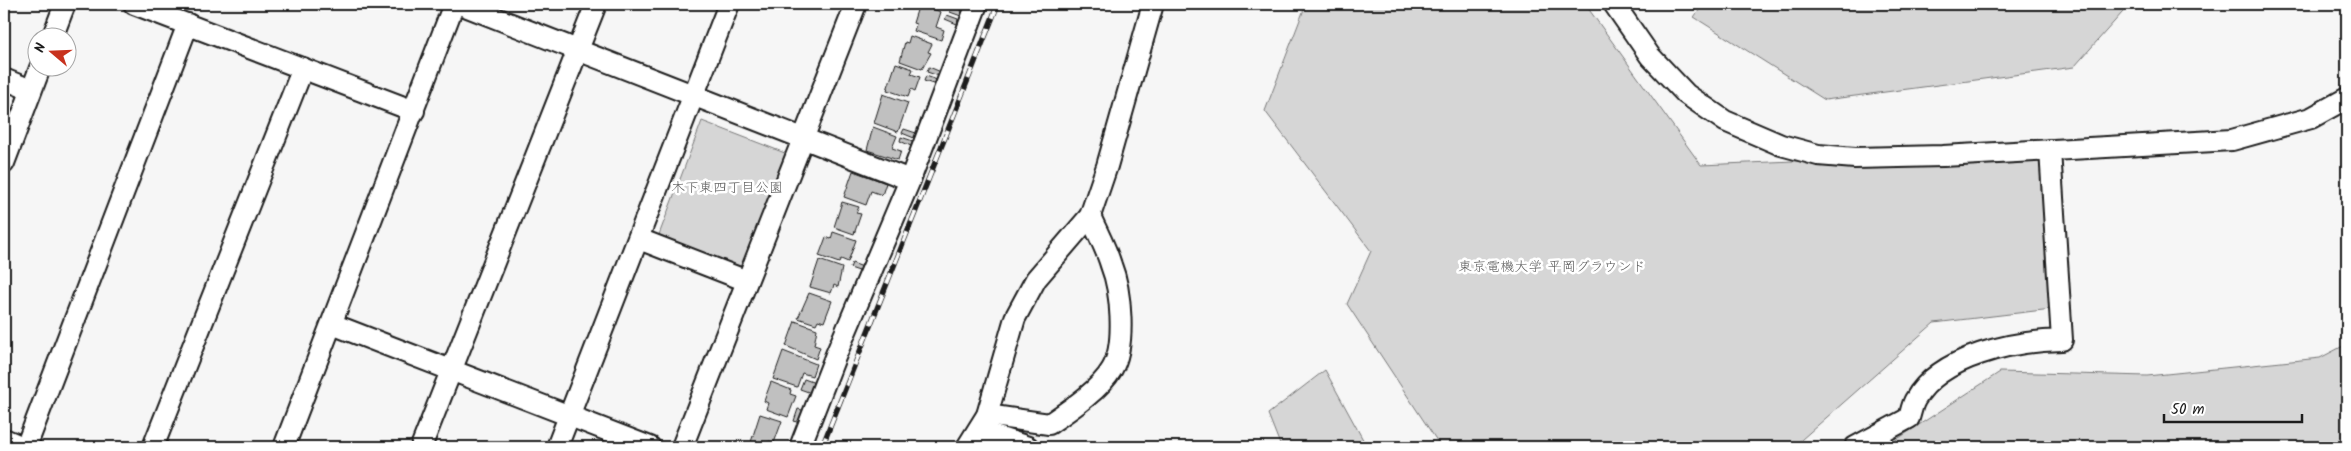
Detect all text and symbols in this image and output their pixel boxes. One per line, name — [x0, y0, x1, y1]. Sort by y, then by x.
north arrow — [28, 28, 78, 78]
text: N — [29, 40, 53, 56]
park label: 木下東四丁目公園 — [671, 177, 783, 199]
park label: 東京電機大学 平岡グラウンド — [1458, 256, 1646, 278]
scale bar — [2164, 391, 2301, 423]
text: 50 m — [2171, 398, 2205, 422]

